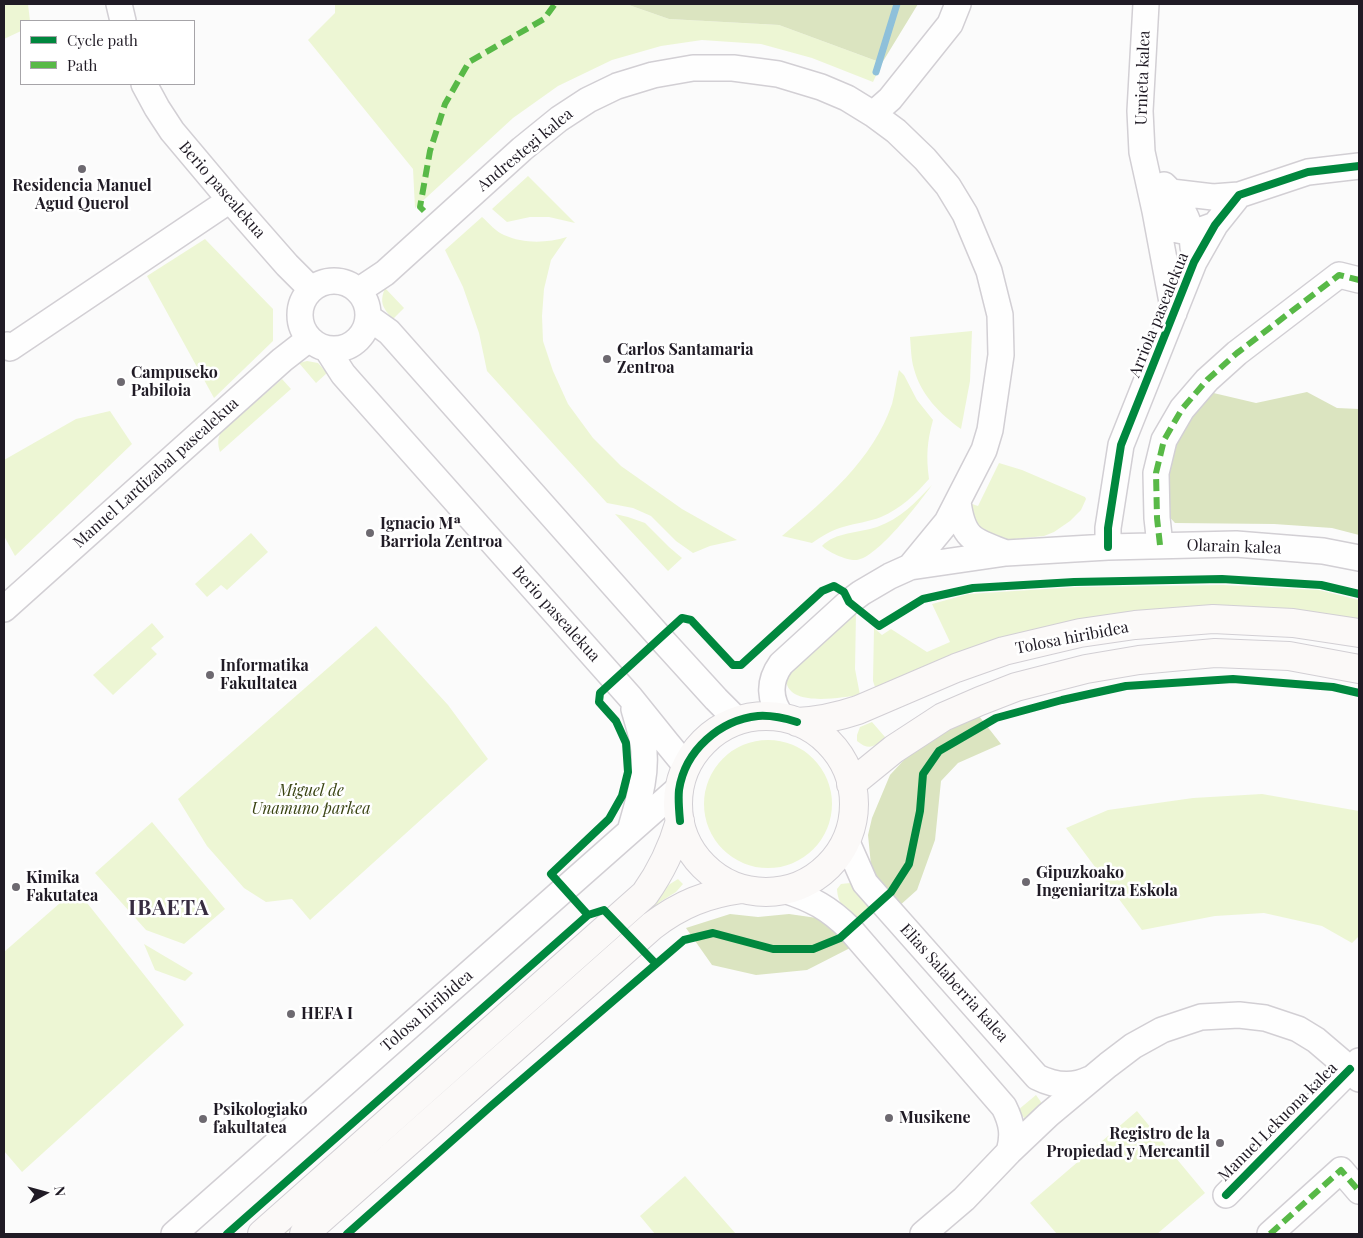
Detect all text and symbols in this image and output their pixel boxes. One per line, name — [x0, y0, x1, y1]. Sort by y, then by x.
legend — [20, 20, 195, 85]
text: Cycle path — [67, 30, 138, 50]
street label: Urnieta kalea — [1132, 30, 1154, 126]
text: Path — [67, 55, 97, 75]
street label: Andrestegi kalea — [473, 104, 577, 196]
street label: Berio pasealekua — [175, 138, 269, 242]
marker: Residencia Manuel Agud Querol — [76, 163, 88, 175]
place label: Residencia Manuel Agud Querol — [12, 176, 152, 214]
street label: Arriola pasealekua — [1125, 250, 1193, 380]
place label: Carlos Santamaria Zentroa — [617, 340, 754, 378]
marker: Carlos Santamaria Zentroa — [601, 353, 613, 365]
place label: Campuseko Pabiloia — [131, 363, 218, 401]
marker: Campuseko Pabiloia — [115, 376, 127, 388]
street label: Manuel Lardizabal pasealekua — [69, 394, 243, 552]
place label: Ignacio Mª Barriola Zentroa — [380, 514, 502, 552]
marker: Ignacio Mª Barriola Zentroa — [364, 527, 376, 539]
street label: Olarain kalea — [1186, 536, 1282, 558]
street label: Berio pasealekua — [508, 562, 604, 666]
street label: Tolosa hiribidea — [1014, 618, 1130, 658]
place label: Informatika Fakultatea — [220, 656, 309, 694]
marker: Informatika Fakultatea — [204, 669, 216, 681]
park label: Miguel de Unamuno parkea — [251, 781, 371, 819]
place label: Gipuzkoako Ingeniaritza Eskola — [1036, 863, 1178, 901]
place label: Kimika Fakutatea — [26, 868, 98, 906]
marker: Gipuzkoako Ingeniaritza Eskola — [1020, 876, 1032, 888]
marker: Kimika Fakutatea — [10, 881, 22, 893]
district label: IBAETA — [128, 895, 210, 921]
street label: Elias Salaberria kalea — [896, 920, 1012, 1046]
street label: Tolosa hiribidea — [377, 966, 477, 1056]
place label: HEFA I — [301, 1004, 353, 1024]
marker: HEFA I — [285, 1008, 297, 1020]
street label: Manuel Lekuona kalea — [1215, 1059, 1341, 1185]
place label: Psikologiako fakultatea — [213, 1100, 307, 1138]
place label: Musikene — [899, 1108, 971, 1128]
marker: Musikene — [883, 1112, 895, 1124]
marker: Psikologiako fakultatea — [197, 1113, 209, 1125]
place label: Registro de la Propiedad y Mercantil — [1046, 1124, 1210, 1162]
marker: Registro de la Propiedad y Mercantil — [1214, 1137, 1226, 1149]
north arrow — [20, 1168, 70, 1218]
text: N — [50, 1185, 70, 1197]

